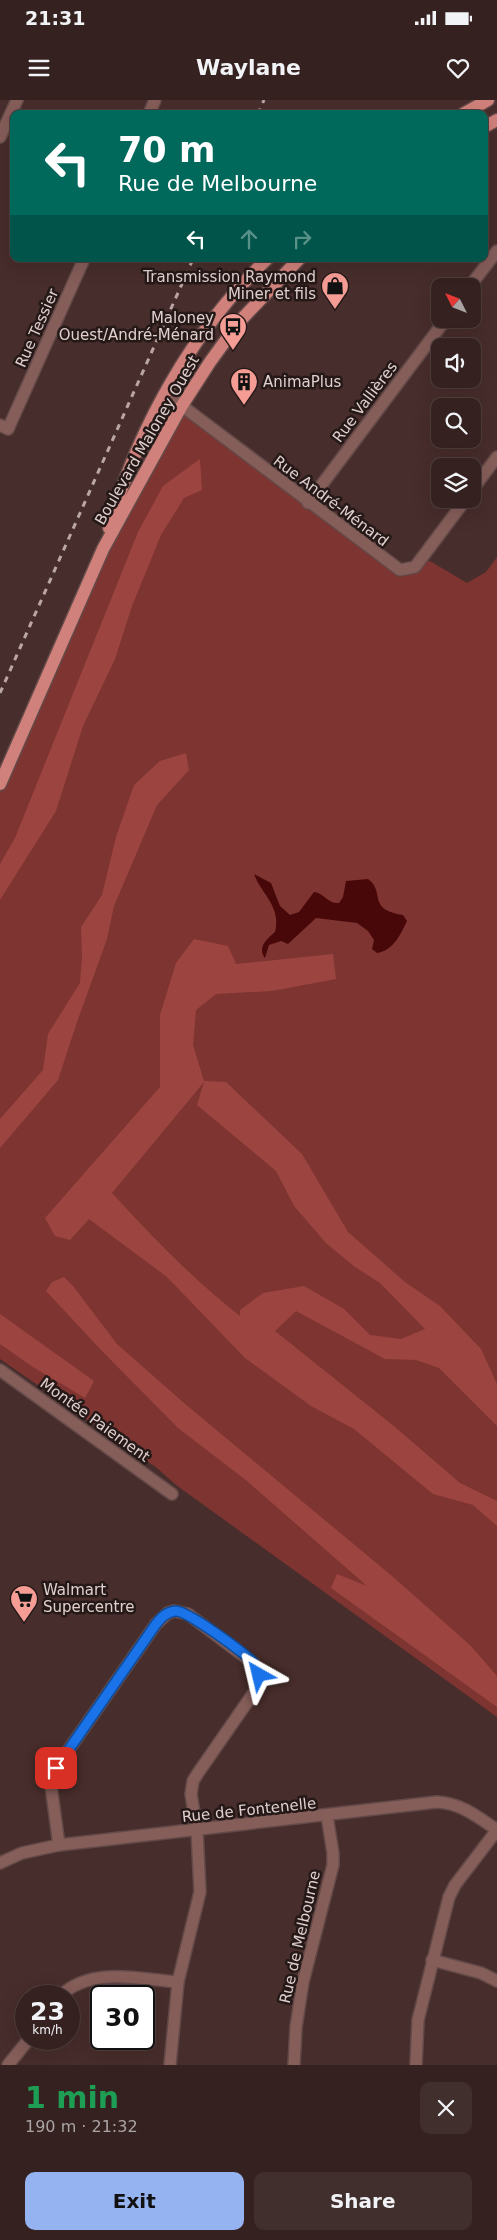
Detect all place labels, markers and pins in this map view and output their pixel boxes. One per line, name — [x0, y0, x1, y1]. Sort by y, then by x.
place label: Transmission Raymond Miner et fils — [142, 268, 316, 303]
shop icon: Transmission Raymond Miner et fils — [320, 271, 350, 310]
place label: Maloney Ouest/André-Ménard — [59, 309, 214, 344]
bus stop icon: Maloney Ouest/André-Ménard — [218, 312, 248, 351]
building icon: AnimaPlus — [229, 367, 259, 406]
place label: AnimaPlus — [263, 373, 341, 391]
place label: Walmart Supercentre — [43, 1581, 135, 1616]
supermarket icon: Walmart Supercentre — [9, 1584, 39, 1623]
pin — [35, 1747, 77, 1789]

